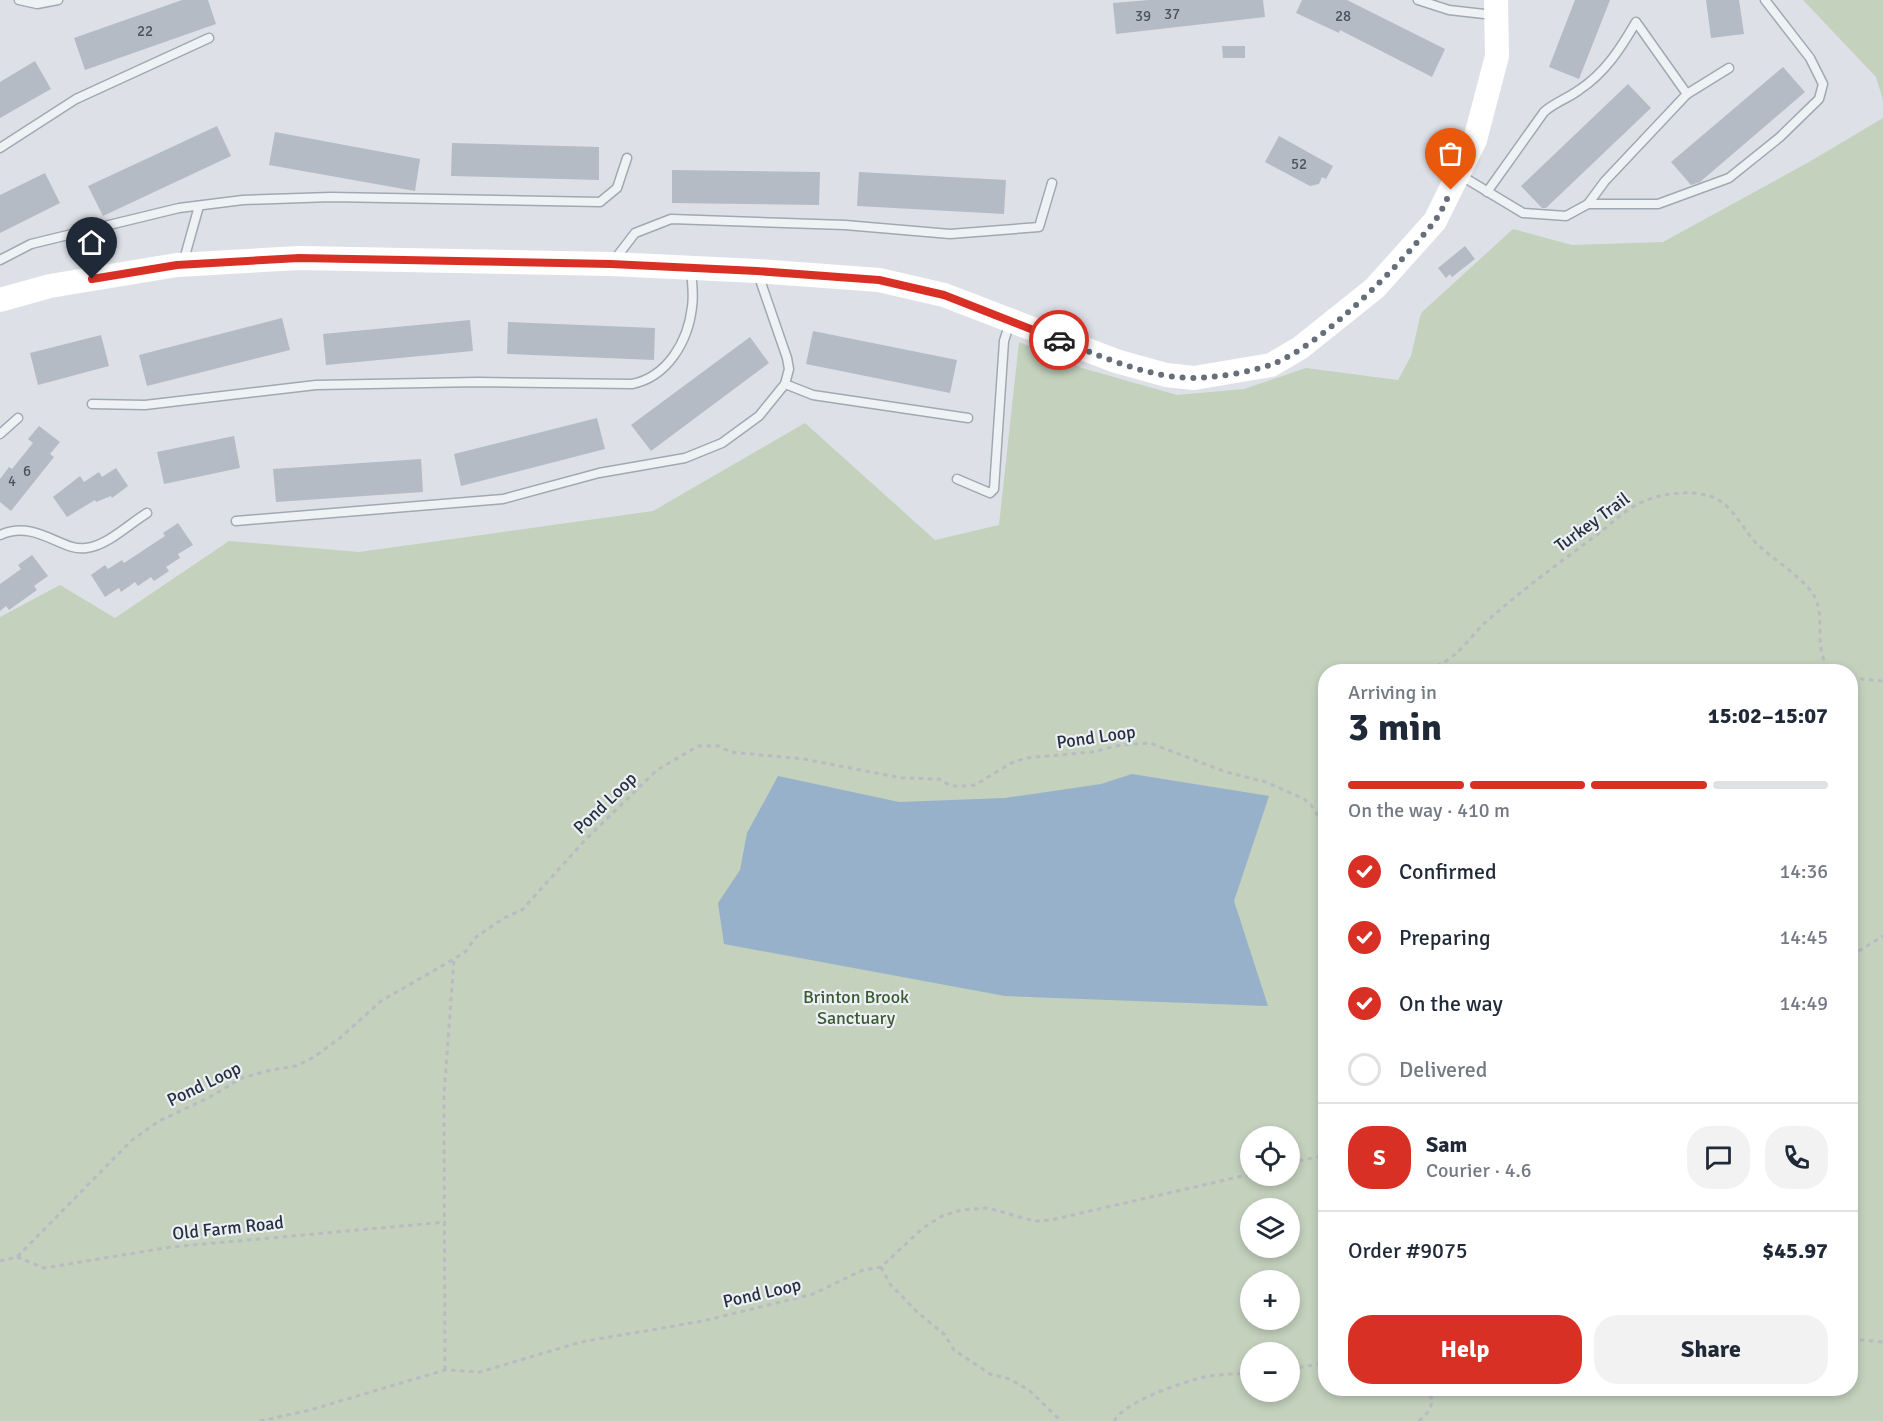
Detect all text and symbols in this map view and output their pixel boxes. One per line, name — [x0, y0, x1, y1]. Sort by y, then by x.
house number: 37 — [1164, 5, 1180, 23]
house number: 39 — [1135, 7, 1151, 25]
house number: 28 — [1335, 7, 1351, 25]
house number: 22 — [137, 22, 153, 40]
pin — [1425, 128, 1476, 190]
icon: bag — [1434, 137, 1467, 170]
house number: 52 — [1291, 155, 1307, 173]
pin — [66, 217, 117, 279]
icon: home — [75, 226, 108, 259]
courier — [1029, 310, 1089, 370]
icon: car — [1043, 324, 1076, 357]
house number: 6 — [23, 462, 31, 480]
house number: 4 — [8, 472, 16, 490]
street label: Turkey Trail — [1550, 487, 1634, 557]
text: Arriving in — [1348, 680, 1437, 705]
text: 15:02–15:07 — [1708, 702, 1828, 729]
text: 3 min — [1348, 703, 1442, 751]
street label: Pond Loop — [1055, 721, 1137, 753]
street label: Pond Loop — [569, 767, 641, 839]
text: On the way · 410 m — [1348, 798, 1510, 823]
icon: check — [1348, 855, 1381, 888]
text: Confirmed — [1399, 858, 1497, 885]
text: 14:36 — [1779, 859, 1828, 884]
icon: check — [1348, 921, 1381, 954]
text: Preparing — [1399, 924, 1491, 951]
text: 14:45 — [1779, 925, 1828, 950]
park label: Brinton Brook Sanctuary — [803, 986, 909, 1029]
icon: check — [1348, 987, 1381, 1020]
text: On the way — [1399, 990, 1503, 1017]
text: 14:49 — [1779, 991, 1828, 1016]
text: Delivered — [1399, 1056, 1487, 1083]
street label: Pond Loop — [163, 1057, 245, 1111]
map controls — [1240, 1126, 1300, 1402]
button: locate — [1240, 1126, 1300, 1186]
button: chat — [1687, 1126, 1750, 1189]
button: phone — [1765, 1126, 1828, 1189]
text: Sam — [1426, 1131, 1467, 1158]
text: S — [1373, 1144, 1386, 1171]
text: Courier · 4.6 — [1426, 1158, 1532, 1183]
button: layers — [1240, 1198, 1300, 1258]
street label: Old Farm Road — [171, 1211, 285, 1245]
text: Order #9075 — [1348, 1237, 1468, 1264]
text: $45.97 — [1762, 1237, 1828, 1264]
button: + — [1240, 1270, 1300, 1330]
street label: Pond Loop — [721, 1273, 803, 1313]
button: Help — [1348, 1315, 1582, 1384]
button: Share — [1594, 1315, 1828, 1384]
button: − — [1240, 1342, 1300, 1402]

